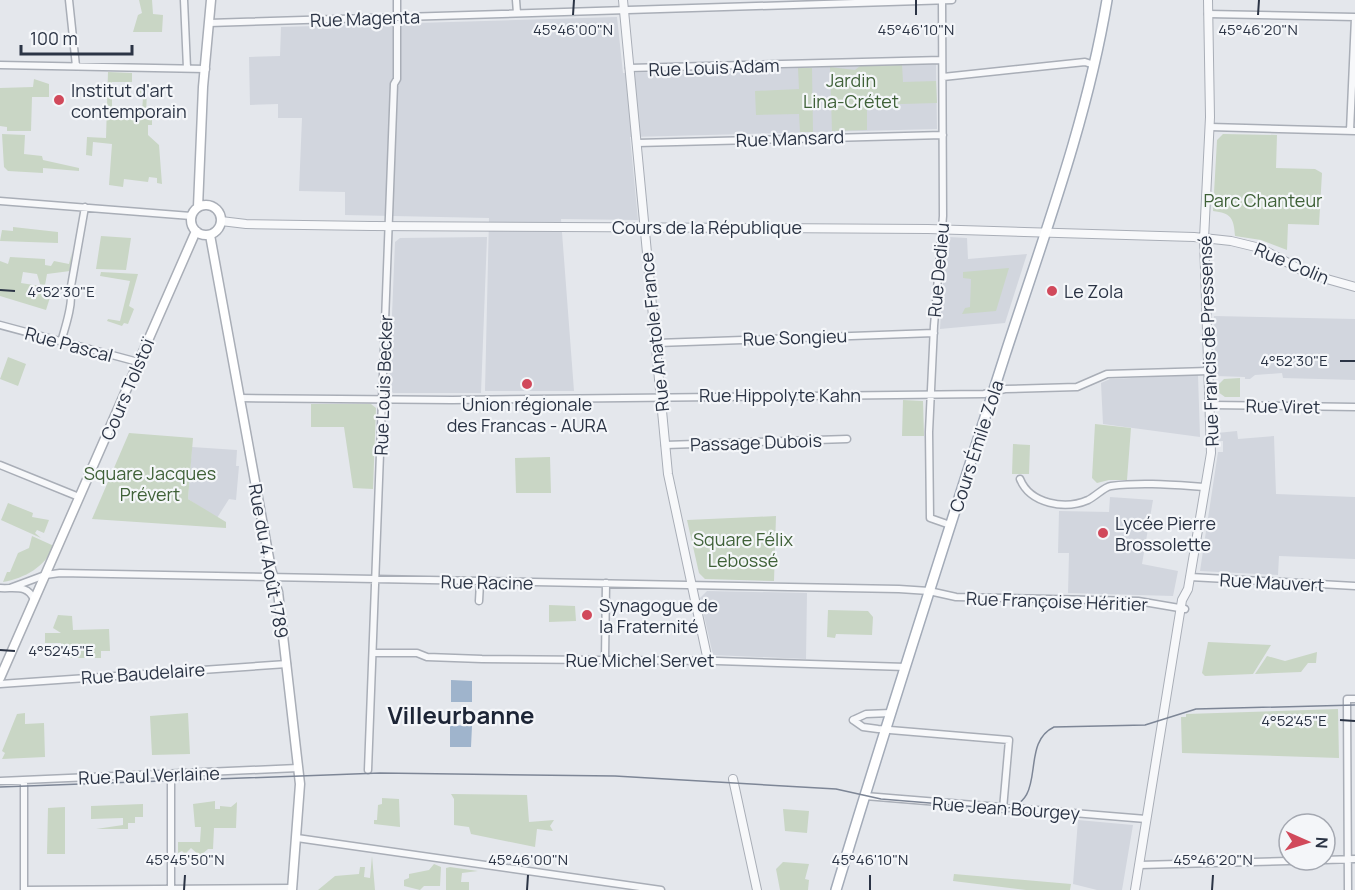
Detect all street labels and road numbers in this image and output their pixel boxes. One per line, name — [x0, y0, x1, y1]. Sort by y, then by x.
street label: Rue Magenta — [310, 4, 420, 32]
street label: Rue Louis Adam — [648, 53, 780, 81]
street label: Rue Mansard — [735, 124, 845, 152]
street label: Cours de la République — [612, 215, 802, 239]
street label: Rue Dedieu — [922, 222, 954, 318]
street label: Rue Francis de Pressensé — [1192, 235, 1224, 447]
street label: Rue Colin — [1251, 237, 1333, 289]
street label: Rue Anatole France — [634, 251, 674, 413]
street label: Rue Louis Becker — [369, 314, 397, 456]
street label: Rue Pascal — [22, 321, 116, 367]
street label: Rue Songieu — [742, 323, 848, 351]
street label: Cours Tolstoï — [95, 334, 160, 444]
street label: Cours Émile Zola — [943, 377, 1009, 515]
street label: Rue Hippolyte Kahn — [699, 383, 861, 407]
street label: Rue Viret — [1245, 393, 1321, 419]
street label: Passage Dubois — [690, 428, 822, 456]
street label: Rue du 4 Août 1789 — [244, 482, 294, 640]
street label: Rue Mauvert — [1219, 567, 1325, 597]
street label: Rue Racine — [441, 569, 533, 595]
street label: Rue Françoise Héritier — [966, 586, 1149, 616]
street label: Rue Michel Servet — [565, 648, 715, 672]
street label: Rue Baudelaire — [80, 657, 206, 689]
street label: Rue Paul Verlaine — [78, 761, 220, 789]
street label: Rue Jean Bourgey — [931, 791, 1081, 825]

